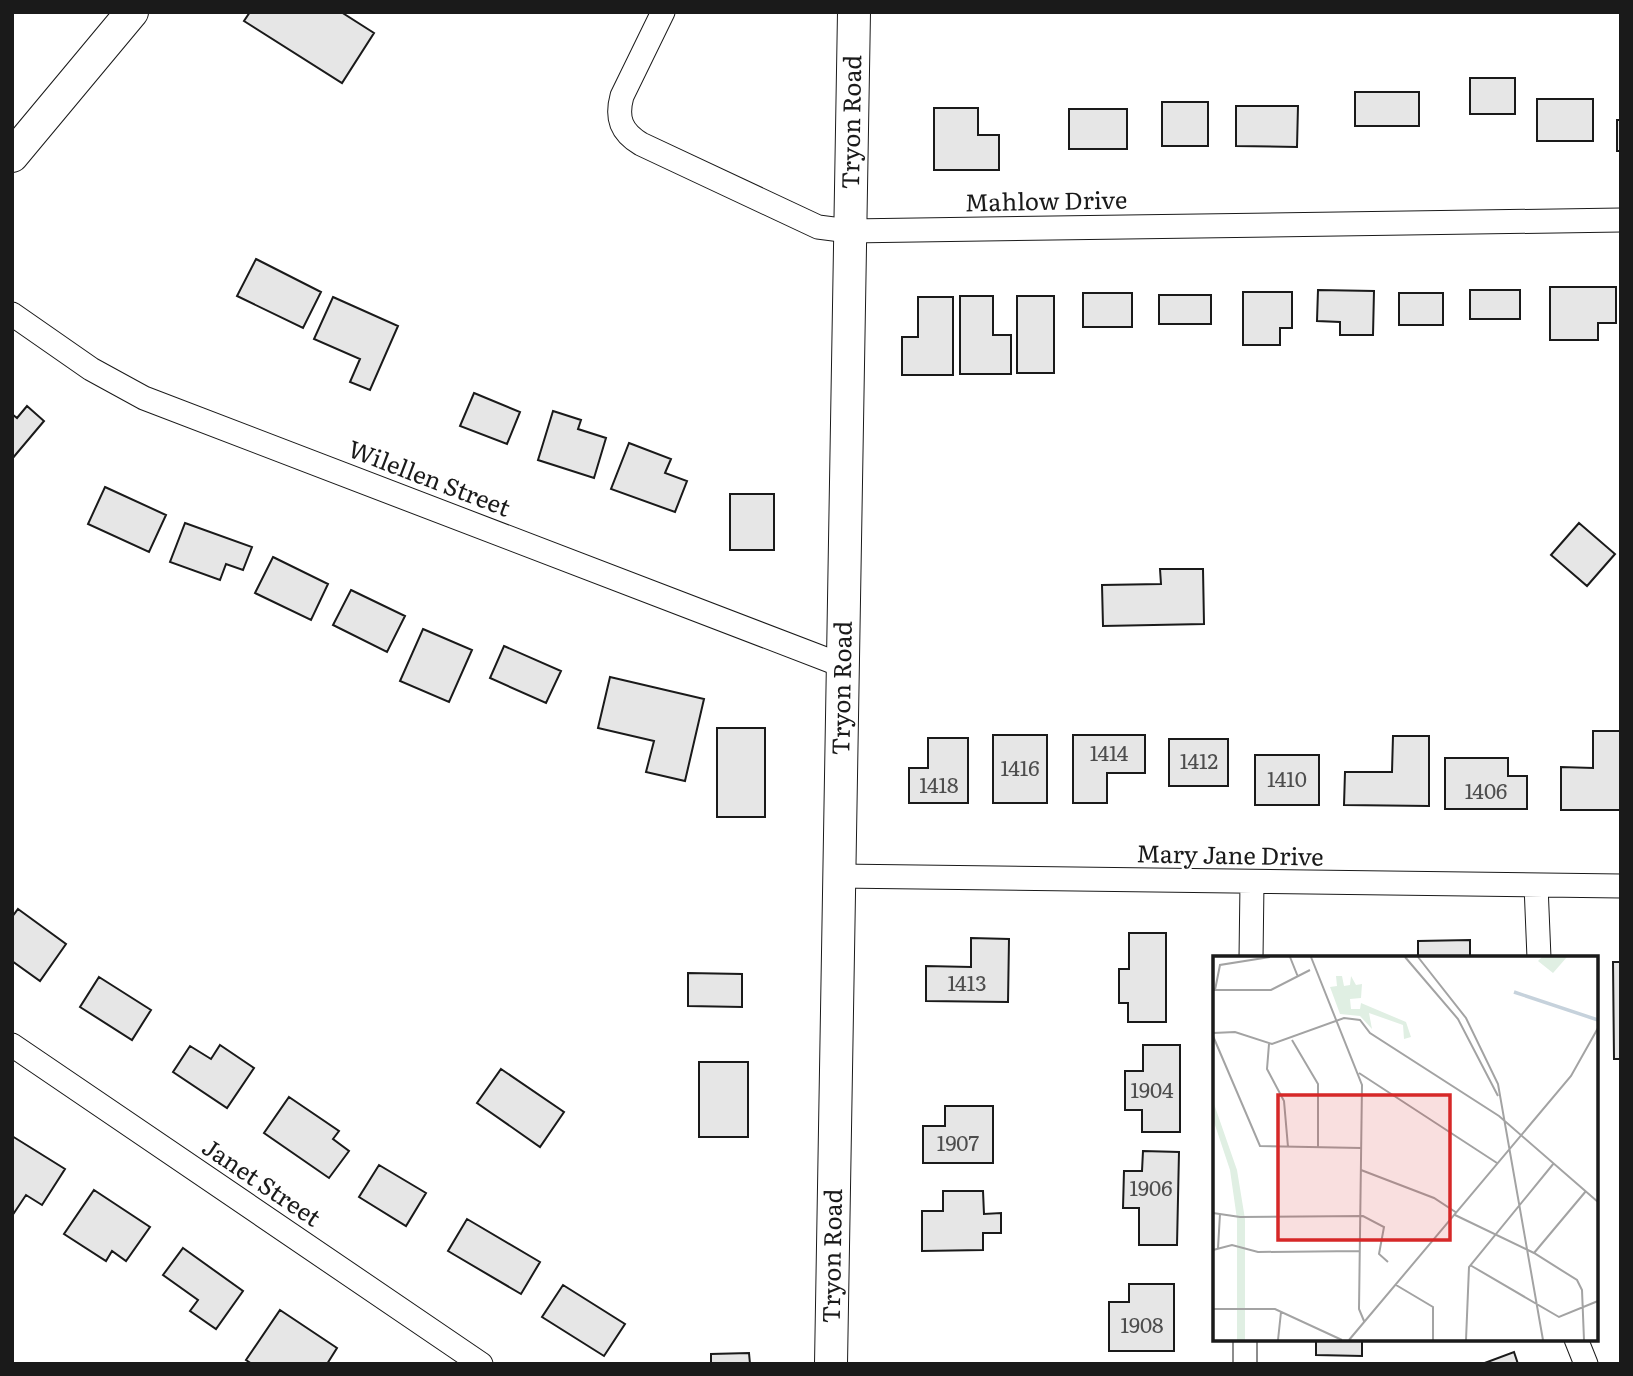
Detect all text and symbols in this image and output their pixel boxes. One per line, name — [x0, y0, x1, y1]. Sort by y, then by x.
street label: Tryon Road — [831, 54, 868, 190]
street label: Mahlow Drive — [964, 181, 1128, 218]
street label: Wilellen Street — [344, 430, 516, 524]
street label: Tryon Road — [821, 620, 859, 756]
house number: 1414 — [1090, 736, 1129, 767]
house number: 1412 — [1180, 744, 1218, 775]
house number: 1416 — [1000, 751, 1040, 782]
house number: 1410 — [1267, 762, 1307, 793]
house number: 1418 — [919, 768, 959, 799]
house number: 1406 — [1465, 774, 1507, 805]
street label: Mary Jane Drive — [1136, 834, 1324, 873]
inset map — [1213, 956, 1598, 1341]
house number: 1413 — [947, 966, 987, 997]
house number: 1904 — [1130, 1073, 1174, 1104]
house number: 1907 — [937, 1126, 980, 1157]
street label: Janet Street — [196, 1128, 329, 1234]
house number: 1906 — [1130, 1171, 1172, 1202]
street label: Tryon Road — [812, 1188, 849, 1324]
house number: 1908 — [1120, 1308, 1164, 1339]

